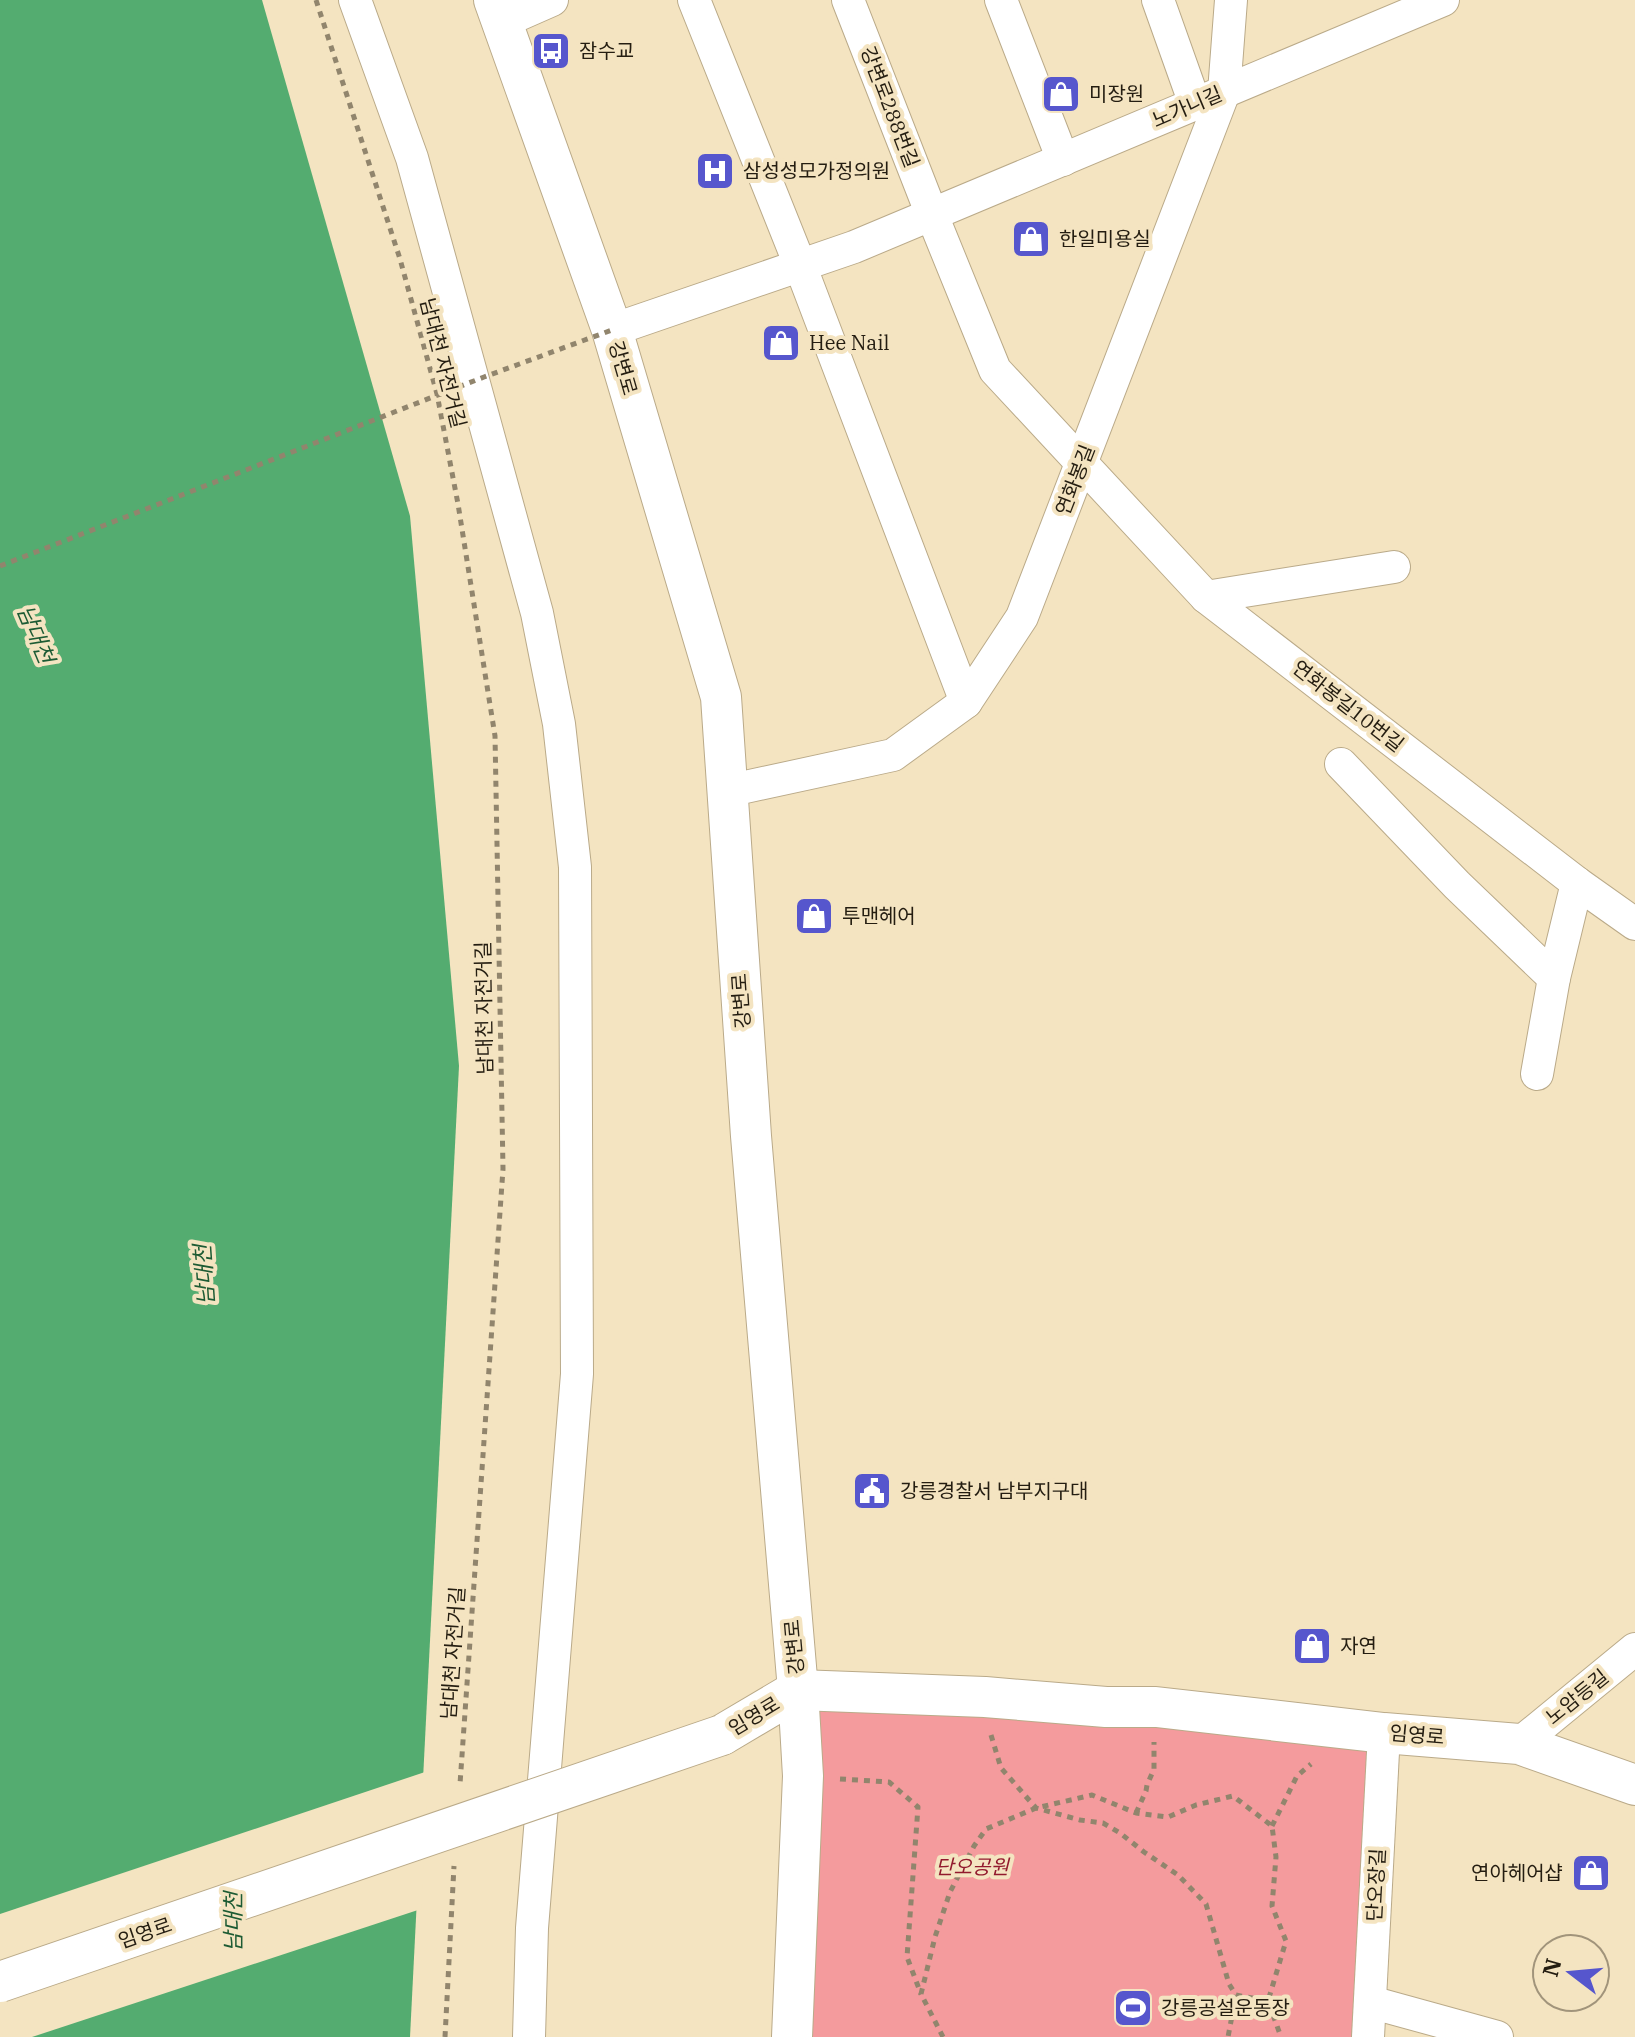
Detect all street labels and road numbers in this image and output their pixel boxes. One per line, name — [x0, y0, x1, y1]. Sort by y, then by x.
street label: 강변로288번길 — [855, 42, 926, 171]
street label: 노가니길 — [1148, 80, 1226, 133]
street label: 남대천 자전거길 — [414, 295, 473, 431]
street label: 강변로 — [603, 338, 644, 398]
street label: 연화봉길 — [1049, 441, 1100, 519]
street label: 연화봉길10번길 — [1287, 654, 1410, 758]
street label: 남대천 자전거길 — [469, 941, 498, 1075]
street label: 강변로 — [725, 973, 756, 1030]
street label: 남대천 자전거길 — [434, 1585, 471, 1720]
street label: 강변로 — [778, 1618, 809, 1676]
street label: 노암등길 — [1540, 1663, 1614, 1730]
street label: 임영로 — [723, 1690, 784, 1741]
street label: 임영로 — [1388, 1719, 1446, 1750]
street label: 단오장길 — [1360, 1848, 1391, 1922]
street label: 임영로 — [114, 1911, 175, 1954]

